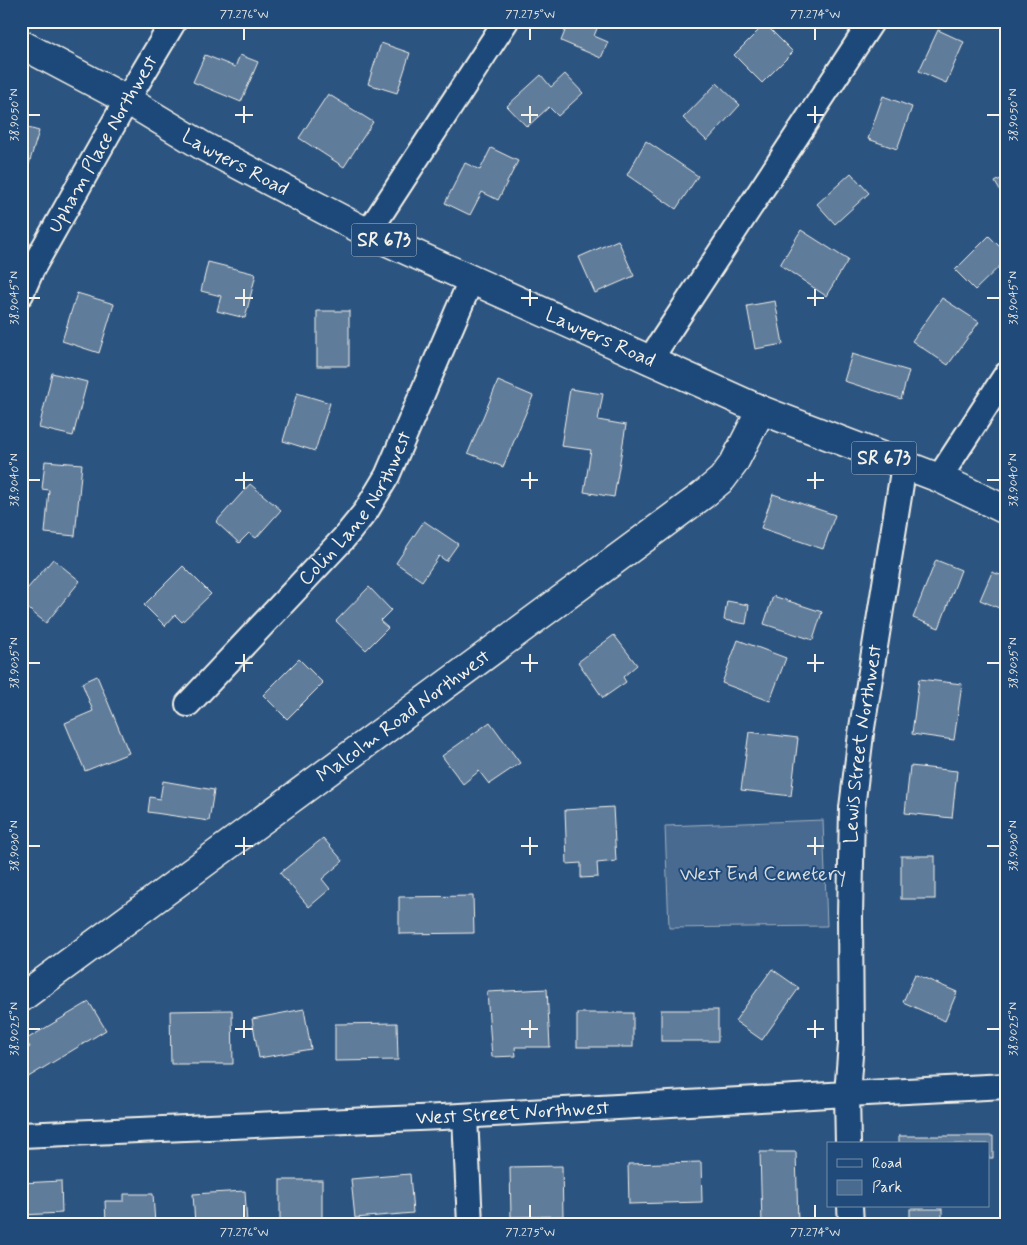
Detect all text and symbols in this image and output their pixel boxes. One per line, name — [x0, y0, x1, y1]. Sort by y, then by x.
text: 77.276°W — [220, 7, 268, 23]
text: 77.275°W — [505, 7, 555, 23]
text: 77.274°W — [790, 7, 840, 23]
street label: Upham Place Northwest — [41, 50, 164, 238]
text: 38.9050°N — [7, 88, 23, 142]
text: 38.9050°N — [1006, 88, 1022, 142]
street label: Lawyers Road — [177, 123, 294, 202]
road number: SR 673 — [352, 224, 416, 256]
text: 38.9045°N — [7, 271, 23, 325]
text: 38.9045°N — [1006, 271, 1022, 325]
street label: Lawyers Road — [541, 301, 660, 374]
street label: Colin Lane Northwest — [292, 427, 418, 592]
road number: SR 673 — [852, 442, 916, 474]
text: 38.9040°N — [7, 453, 23, 507]
text: 38.9040°N — [1006, 453, 1022, 507]
text: 38.9035°N — [7, 637, 23, 689]
text: 38.9035°N — [1006, 637, 1022, 689]
street label: Lewis Street Northwest — [838, 642, 889, 844]
street label: Malcolm Road Northwest — [311, 643, 496, 789]
text: 38.9030°N — [7, 820, 23, 872]
text: 38.9030°N — [1006, 820, 1022, 872]
park label: West End Cemetery — [680, 861, 846, 888]
text: 38.9025°N — [7, 1002, 23, 1056]
text: 38.9025°N — [1006, 1002, 1022, 1056]
street label: West Street Northwest — [415, 1094, 610, 1132]
legend — [827, 1142, 990, 1208]
text: Road — [872, 1154, 902, 1174]
text: Park — [872, 1178, 902, 1198]
text: 77.276°W — [220, 1225, 268, 1241]
text: 77.275°W — [505, 1225, 555, 1241]
text: 77.274°W — [790, 1225, 840, 1241]

